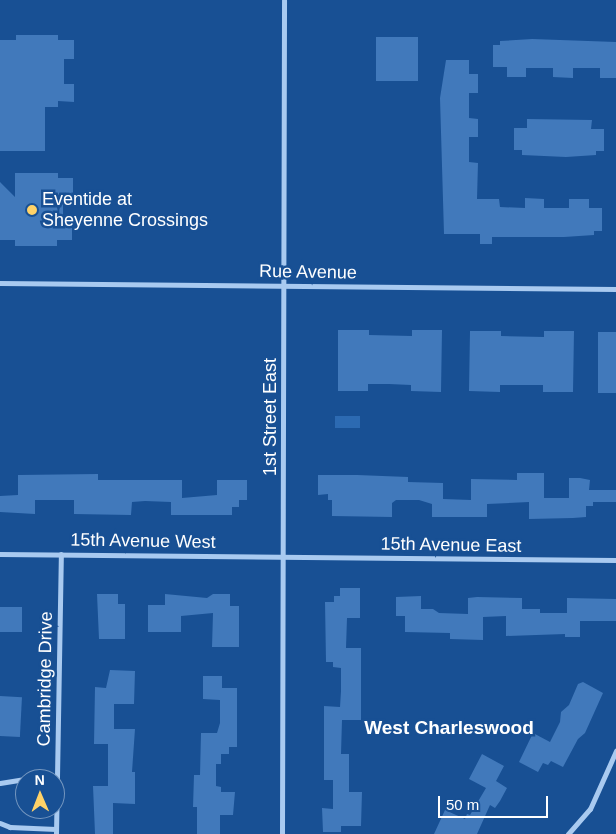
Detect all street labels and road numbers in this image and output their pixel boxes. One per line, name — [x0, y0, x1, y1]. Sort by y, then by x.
street label: Rue Avenue — [258, 260, 358, 284]
street label: 1st Street East — [259, 358, 281, 476]
street label: 15th Avenue West — [70, 529, 216, 553]
street label: 15th Avenue East — [380, 533, 522, 557]
street label: Cambridge Drive — [33, 611, 57, 747]

